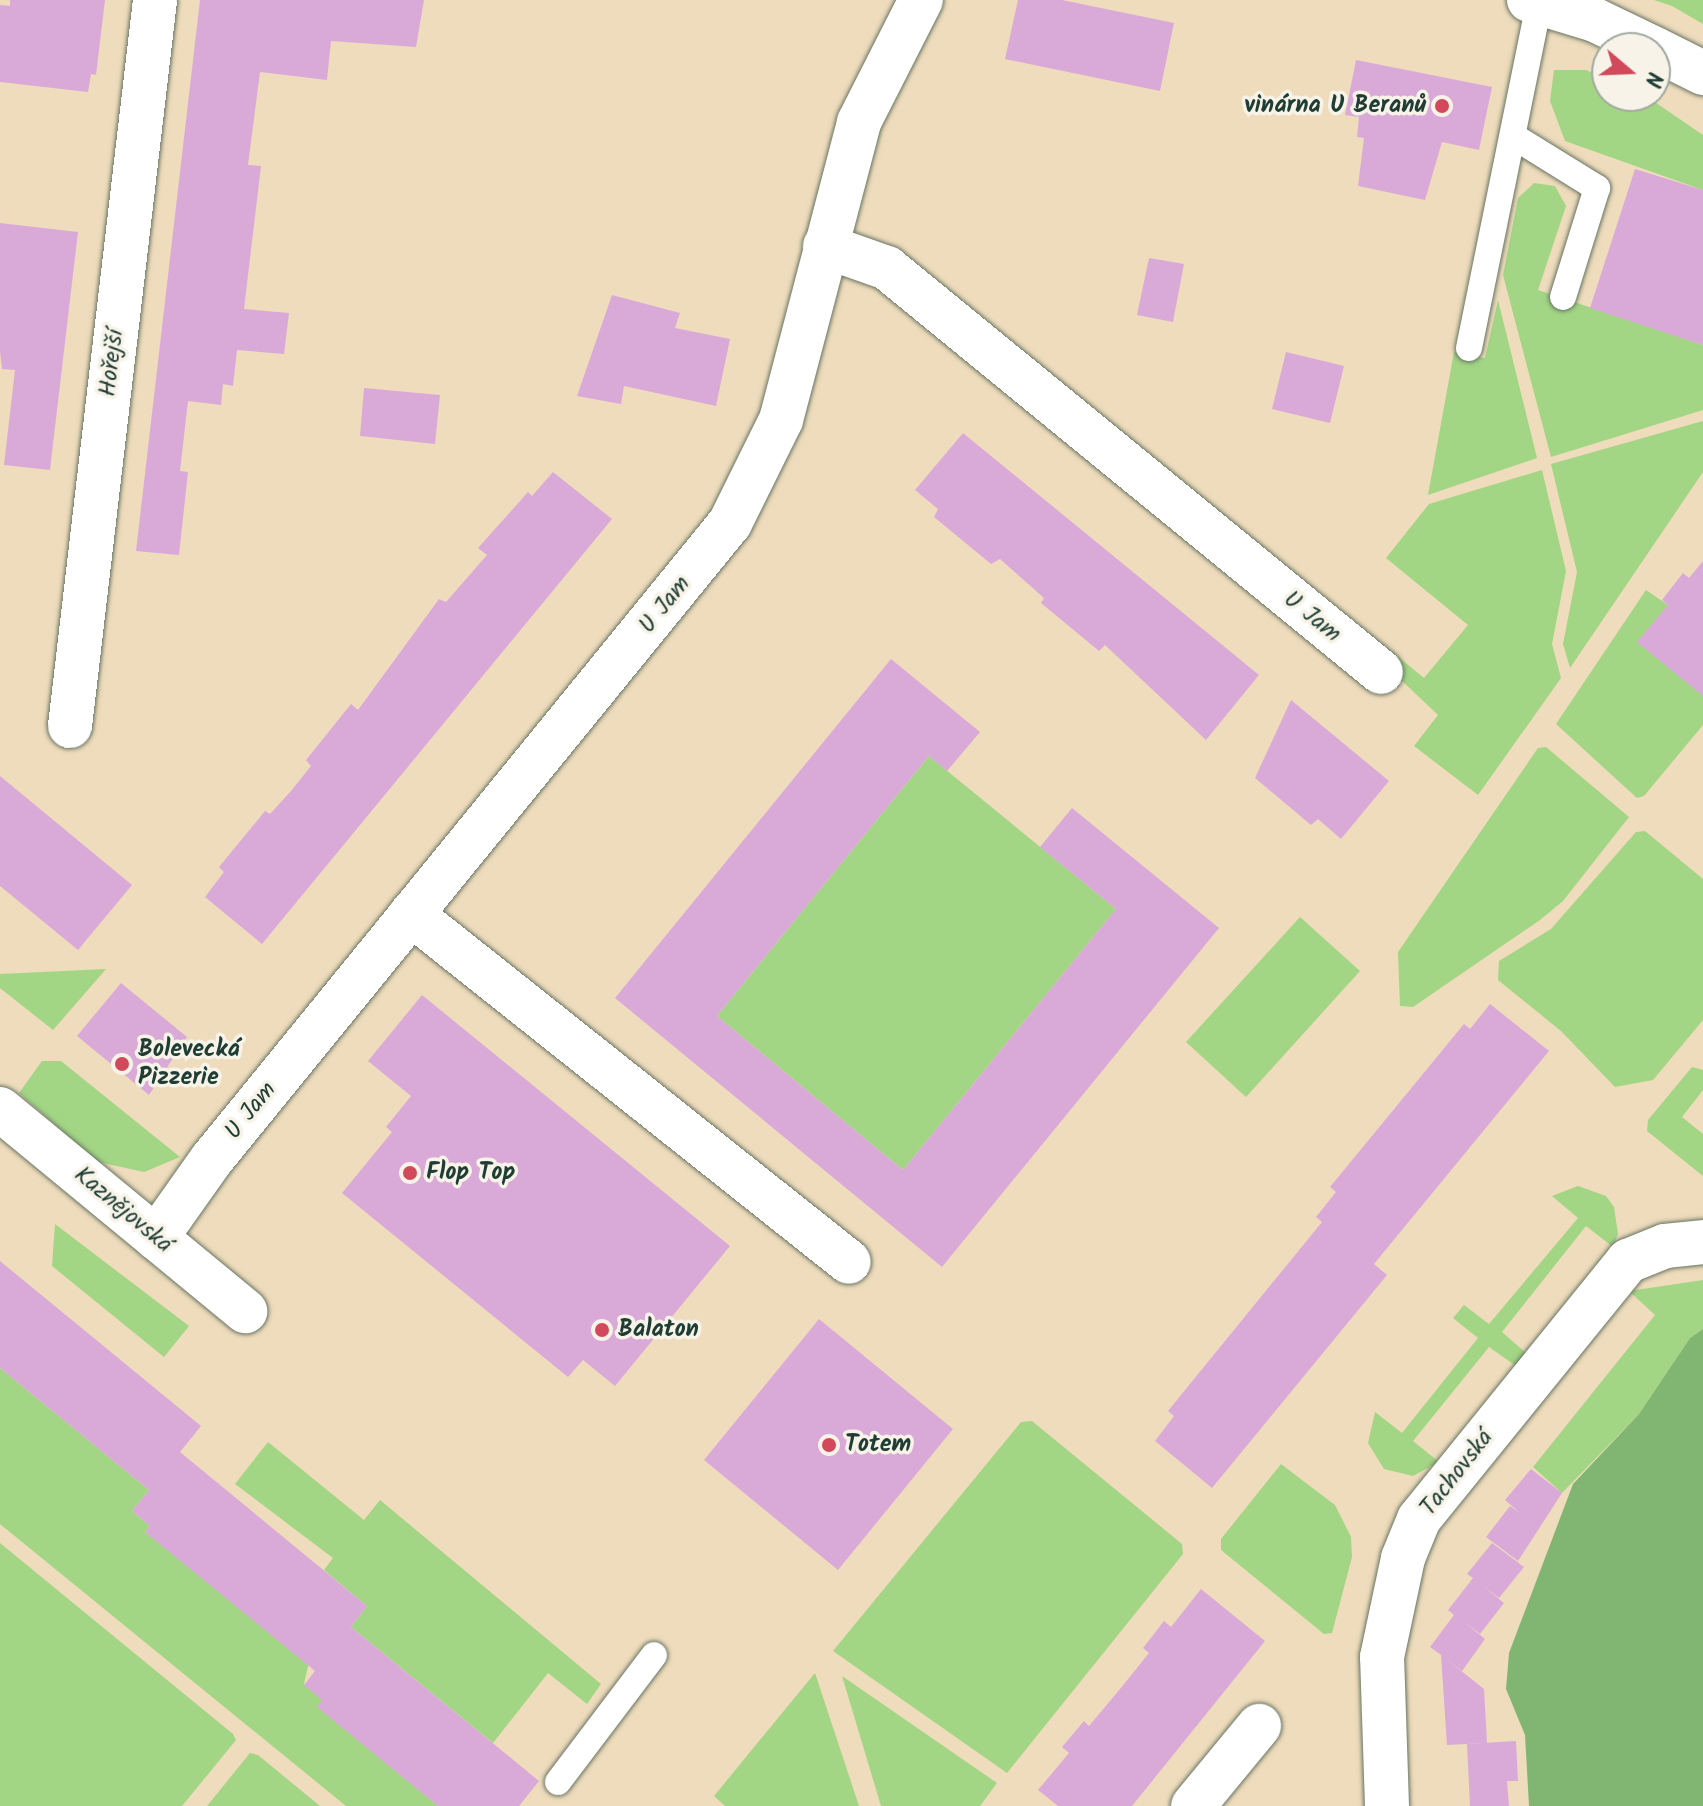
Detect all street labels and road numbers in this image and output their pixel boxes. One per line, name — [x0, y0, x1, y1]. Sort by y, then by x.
street label: Hořejší — [94, 328, 130, 398]
street label: U Jam — [633, 570, 697, 640]
street label: U Jam — [1277, 585, 1347, 649]
street label: U Jam — [219, 1076, 283, 1146]
street label: Kaznějovská — [68, 1161, 178, 1259]
street label: Tachovská — [1414, 1424, 1500, 1522]

